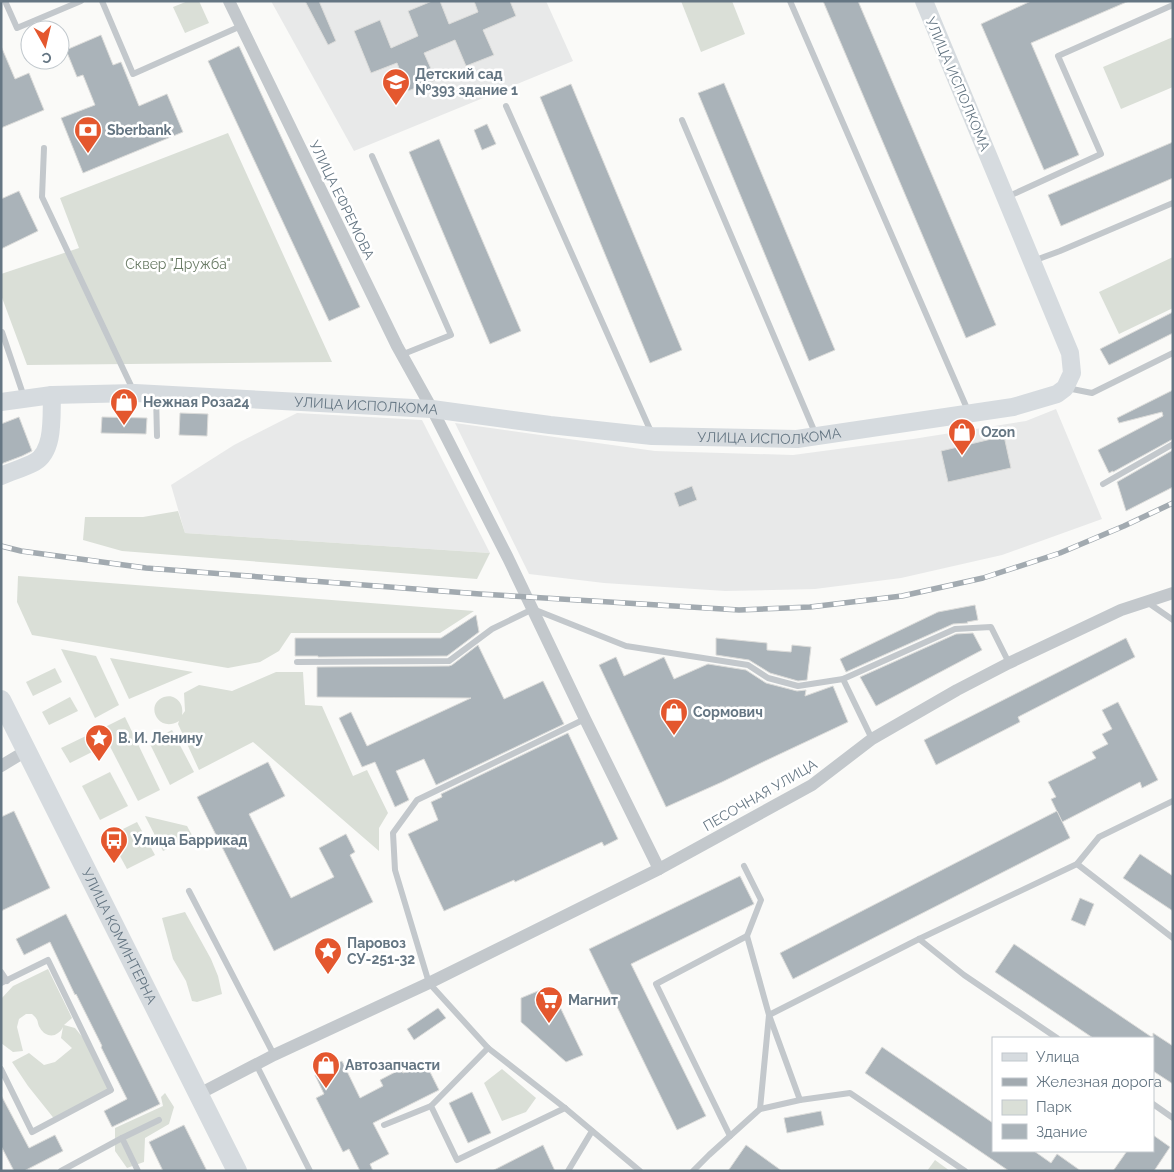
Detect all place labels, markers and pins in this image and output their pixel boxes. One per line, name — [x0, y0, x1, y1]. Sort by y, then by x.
place label: Детский сад №393 здание 1 — [415, 66, 518, 98]
school or university icon: Детский сад №393 здание 1 — [381, 67, 411, 106]
bank icon: Sberbank — [73, 115, 103, 154]
place label: Sberbank — [107, 122, 172, 138]
shop icon: Нежная Роза24 — [109, 387, 139, 426]
place label: Нежная Роза24 — [143, 394, 249, 410]
shop icon: Ozon — [947, 417, 977, 456]
place label: Ozon — [981, 424, 1015, 440]
shop icon: Сормович — [659, 697, 689, 736]
place label: Сормович — [693, 704, 763, 720]
place icon: В. И. Ленину — [84, 723, 114, 762]
place label: В. И. Ленину — [118, 730, 203, 746]
bus stop icon: Улица Баррикад — [99, 825, 129, 864]
place label: Улица Баррикад — [132, 832, 248, 848]
place label: Паровоз СУ-251-32 — [347, 935, 415, 967]
place icon: Паровоз СУ-251-32 — [313, 936, 343, 975]
supermarket icon: Магнит — [534, 985, 564, 1024]
place label: Магнит — [568, 992, 618, 1008]
shop icon: Автозапчасти — [311, 1050, 341, 1089]
place label: Автозапчасти — [345, 1057, 440, 1073]

